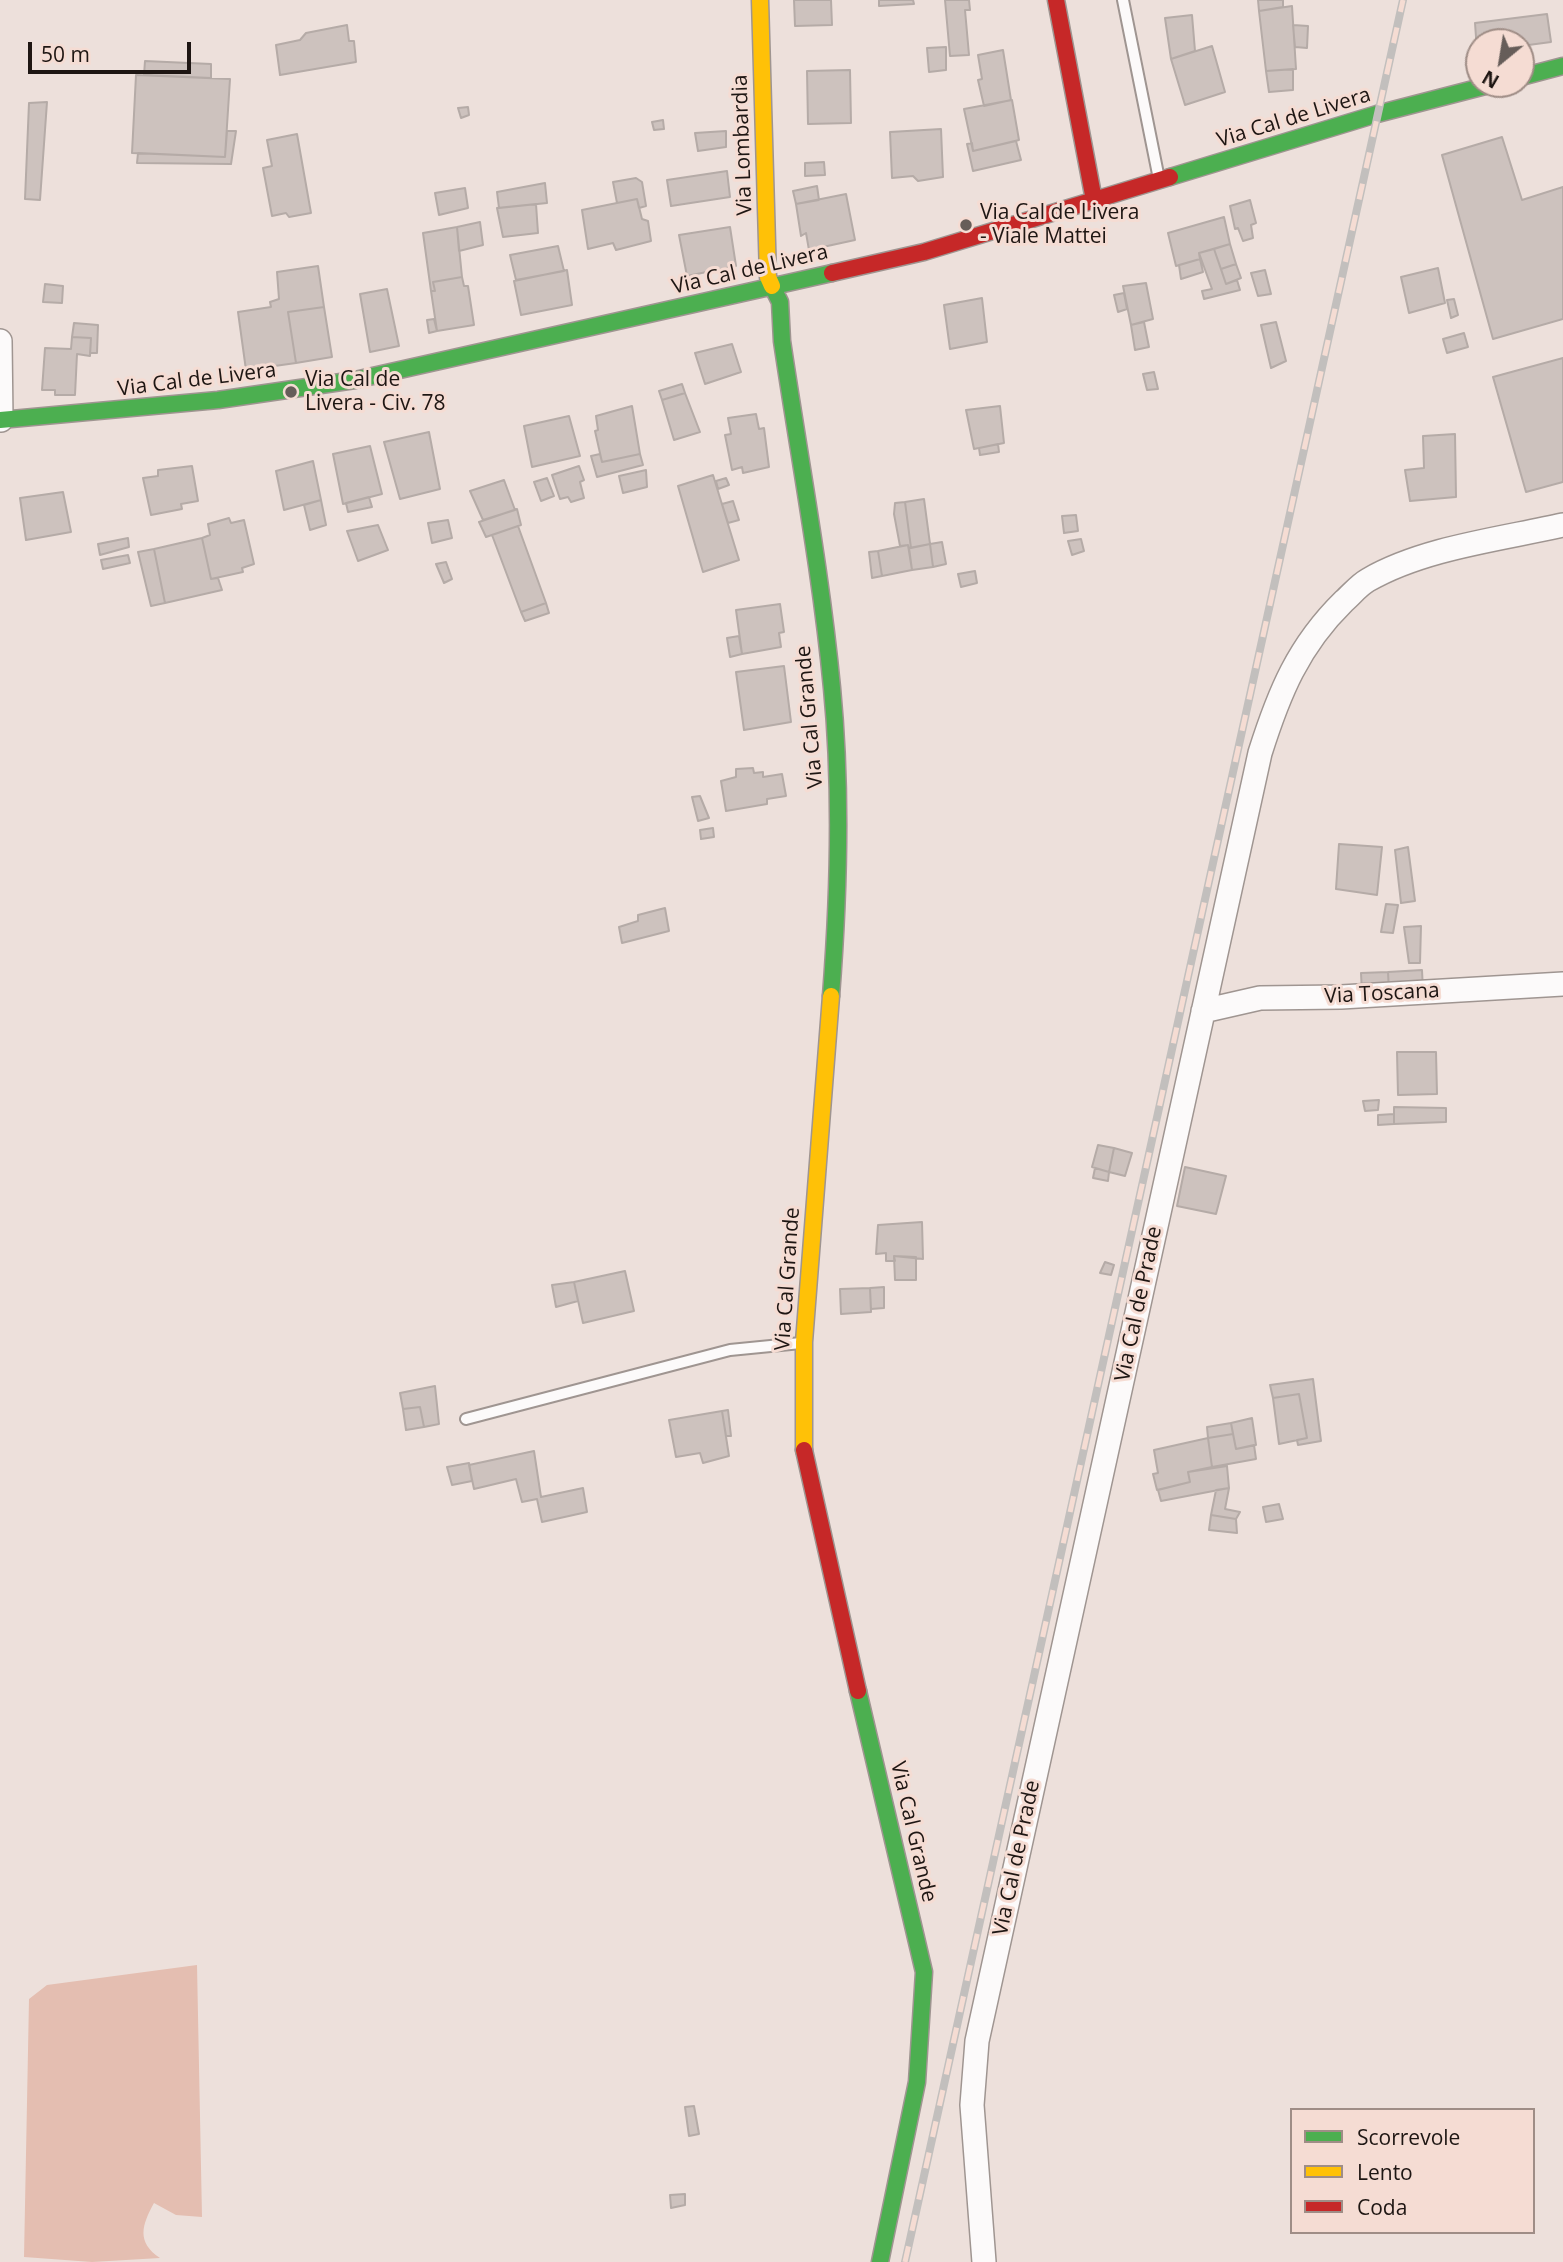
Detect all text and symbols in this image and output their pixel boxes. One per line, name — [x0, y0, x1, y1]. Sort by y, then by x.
scale bar — [32, 28, 194, 72]
north arrow — [1465, 28, 1535, 98]
text: 50 m — [41, 40, 90, 68]
text: N — [1477, 64, 1504, 95]
street label: Via Lombardia — [728, 74, 758, 216]
street label: Via Cal de Livera — [1214, 83, 1374, 153]
place label: Via Cal de Livera - Viale Mattei — [980, 200, 1139, 250]
marker: Via Cal de Livera - Viale Mattei — [958, 217, 974, 233]
street label: Via Cal de Livera — [669, 240, 831, 300]
street label: Via Cal de Livera — [116, 358, 278, 402]
place label: Via Cal de Livera - Civ. 78 — [305, 367, 445, 417]
marker: Via Cal de Livera - Civ. 78 — [283, 384, 299, 400]
street label: Via Cal Grande — [791, 644, 829, 790]
street label: Via Toscana — [1324, 978, 1440, 1010]
street label: Via Cal Grande — [770, 1206, 806, 1352]
street label: Via Cal de Prade — [1110, 1224, 1168, 1384]
street label: Via Cal Grande — [885, 1759, 941, 1905]
street label: Via Cal de Prade — [988, 1778, 1046, 1938]
legend — [1290, 2108, 1535, 2234]
text: Scorrevole — [1357, 2123, 1460, 2151]
text: Lento — [1357, 2158, 1413, 2186]
text: Coda — [1357, 2193, 1407, 2221]

